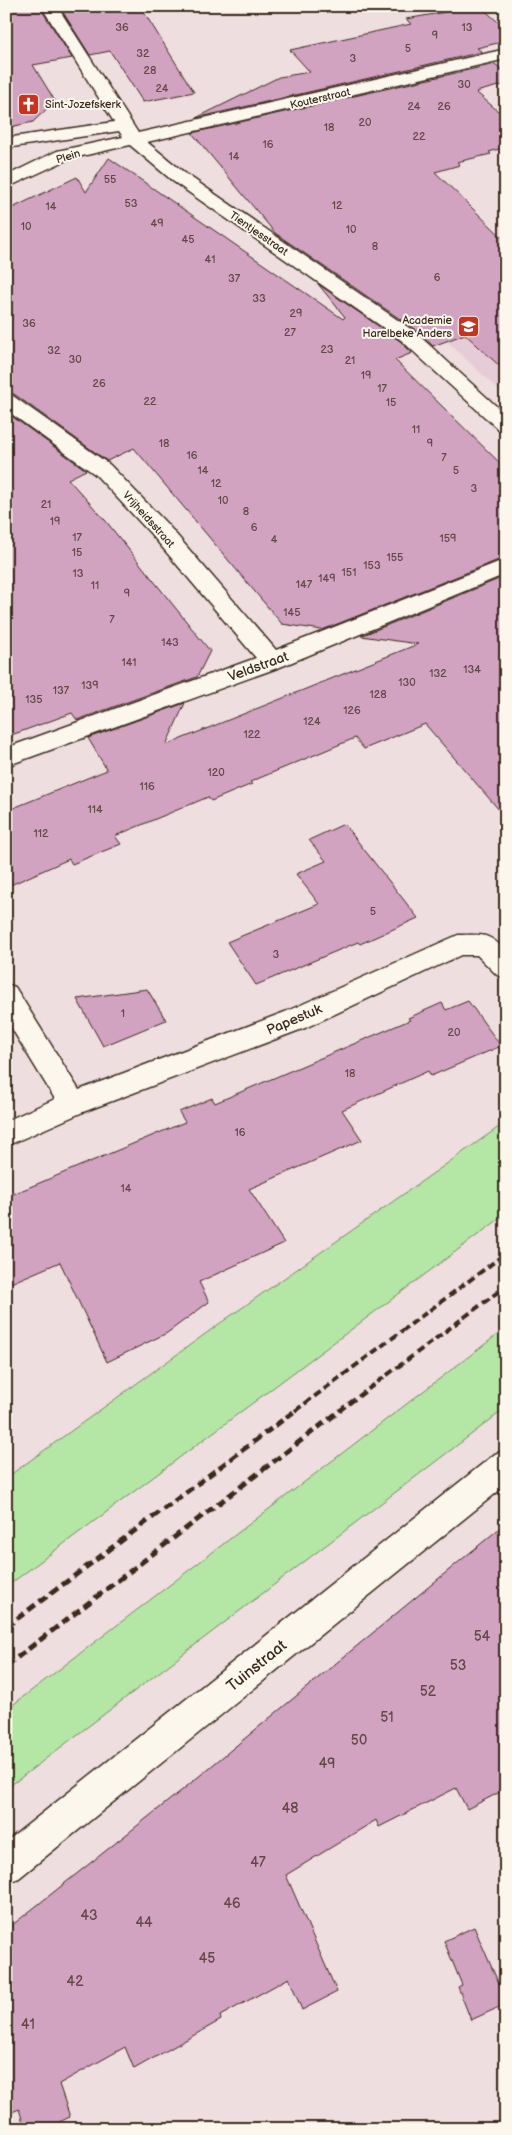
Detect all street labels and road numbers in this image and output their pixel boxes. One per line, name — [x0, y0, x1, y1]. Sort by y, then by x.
street label: Kouterstraat — [289, 85, 352, 112]
street label: Plein — [54, 146, 82, 166]
street label: Tientjesstraat — [227, 208, 291, 259]
street label: Vrijheidsstraat — [120, 488, 178, 551]
street label: Veldstraat — [226, 647, 291, 685]
street label: Papestuk — [264, 1000, 325, 1039]
street label: Tuinstraat — [223, 1636, 291, 1696]

